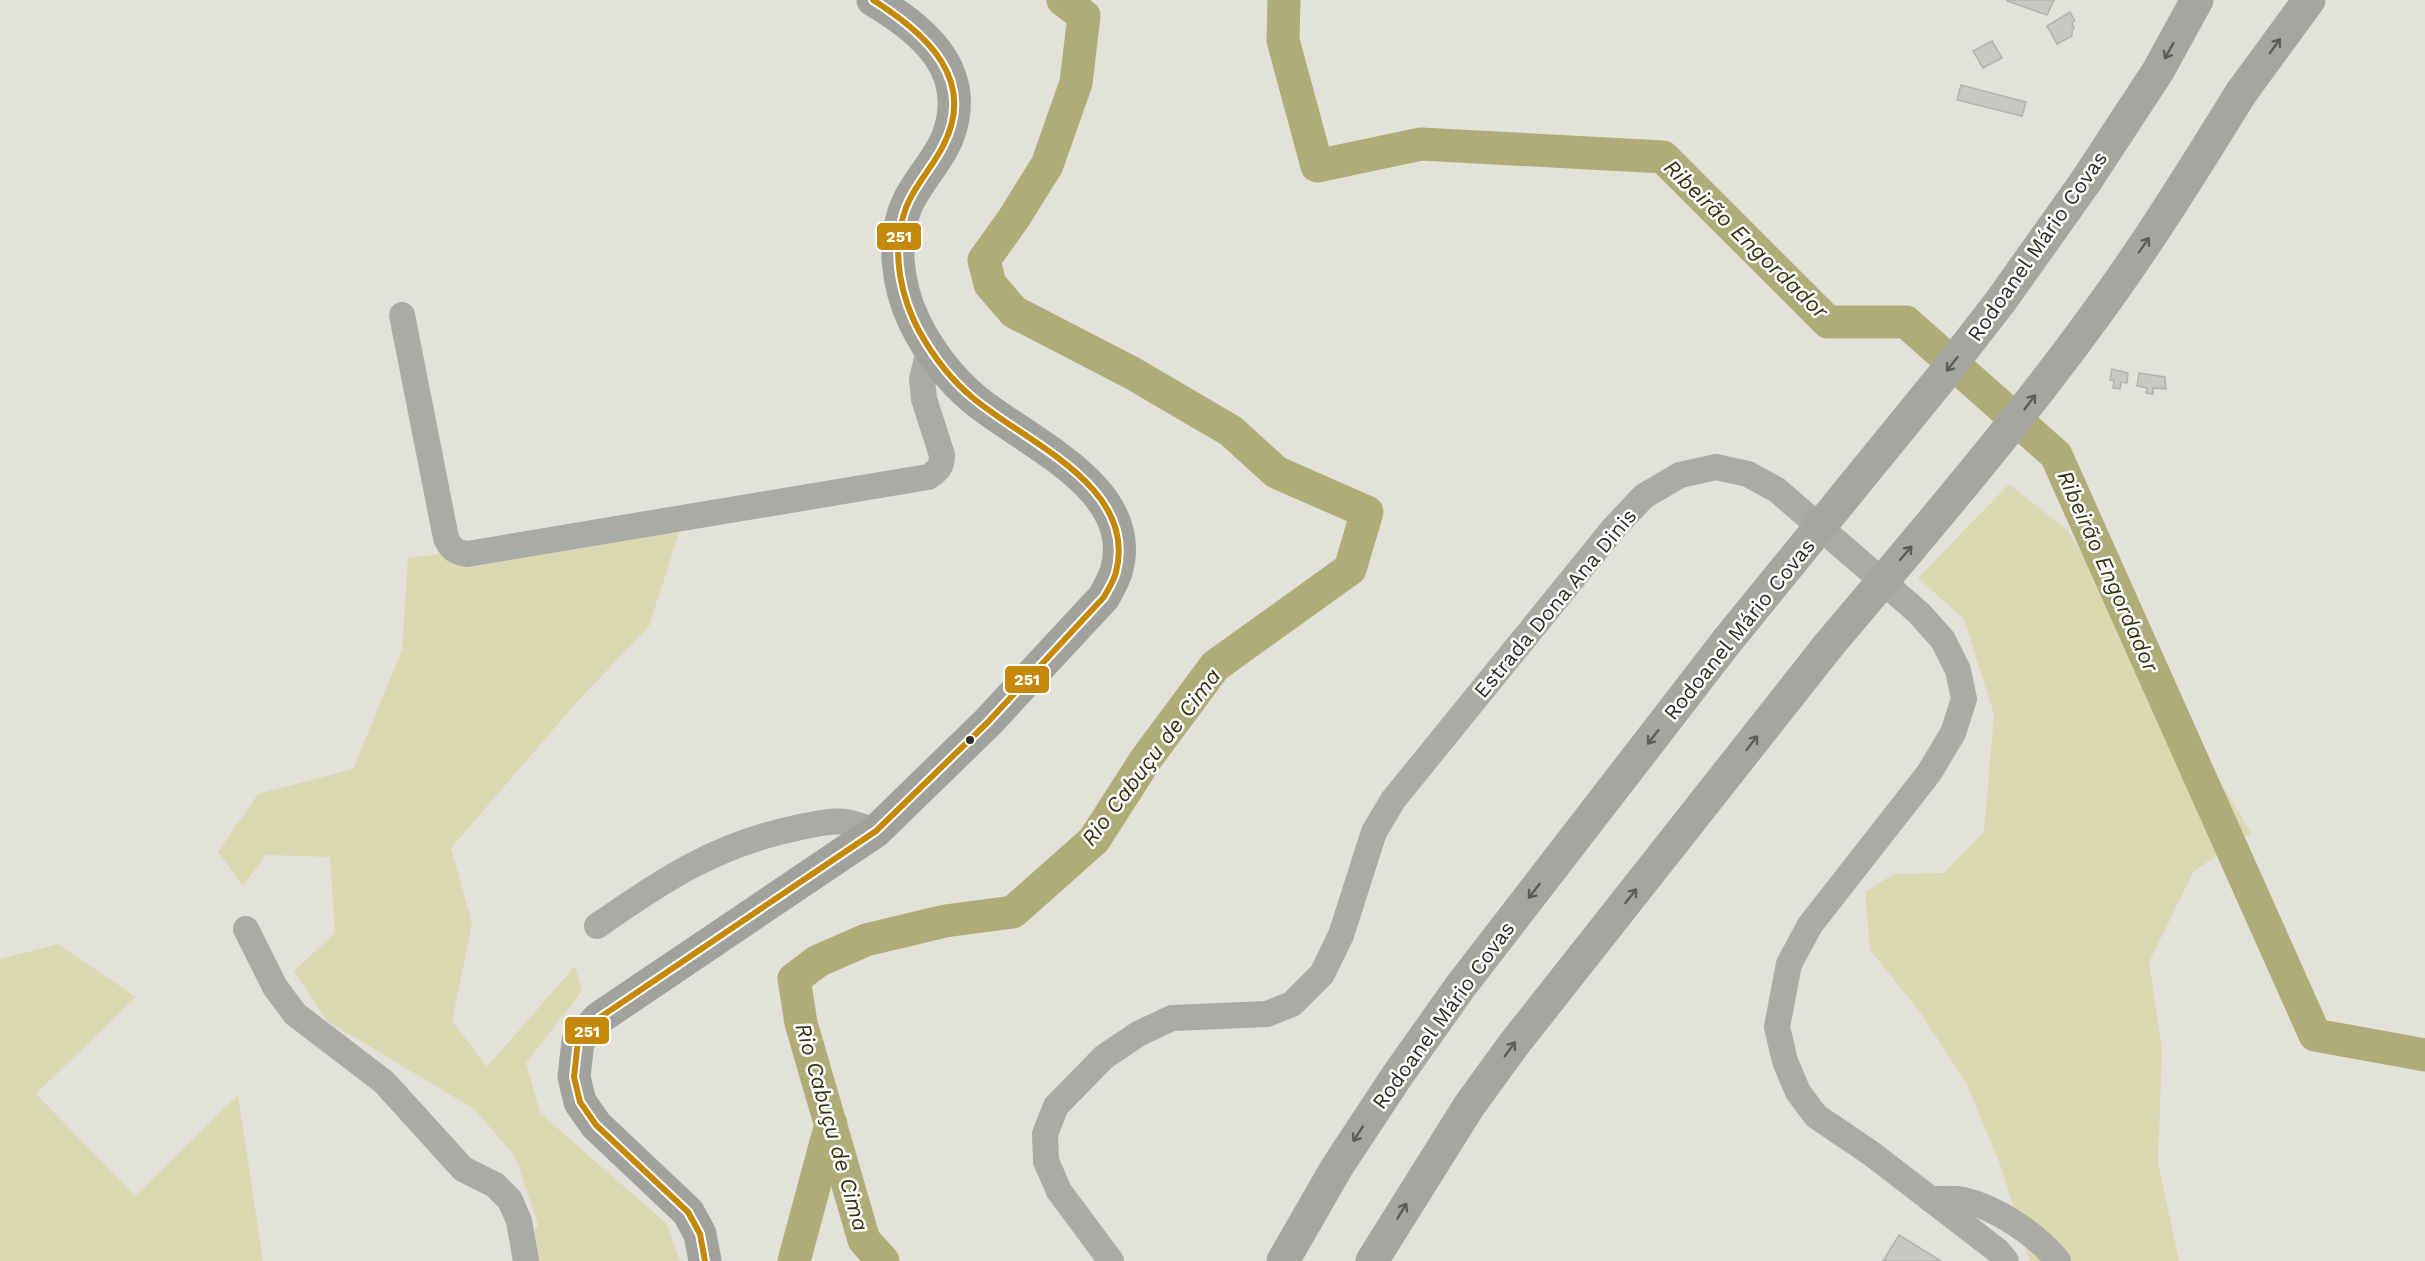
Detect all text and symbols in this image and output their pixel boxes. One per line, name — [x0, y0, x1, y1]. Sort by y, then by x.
one-way arrow — [2269, 39, 2281, 55]
one-way arrow — [2163, 42, 2174, 60]
street label: Rodoanel Mário Covas — [1962, 146, 2112, 346]
water label: Ribeirão Engordador — [1659, 154, 1834, 325]
line badge: 251 — [876, 222, 922, 251]
text: 251 — [886, 227, 912, 246]
one-way arrow — [2138, 237, 2150, 253]
one-way arrow — [1946, 355, 1959, 371]
one-way arrow — [2023, 395, 2036, 411]
water label: Ribeirão Engordador — [2052, 467, 2164, 677]
street label: Estrada Dona Ana Dinis — [1469, 503, 1641, 703]
street label: Rodoanel Mário Covas — [1658, 533, 1820, 725]
one-way arrow — [1899, 546, 1913, 561]
water label: Rio Cabuçu de Cima — [1076, 664, 1226, 850]
line badge: 251 — [1004, 665, 1050, 694]
text: 251 — [1014, 670, 1040, 689]
one-way arrow — [1647, 729, 1660, 745]
unlabelled marker — [964, 734, 976, 746]
one-way arrow — [1745, 735, 1758, 751]
one-way arrow — [1528, 883, 1541, 899]
one-way arrow — [1624, 888, 1637, 904]
street label: Rodoanel Mário Covas — [1366, 916, 1520, 1114]
line badge: 251 — [564, 1016, 610, 1045]
water label: Rio Cabuçu de Cima — [790, 1020, 874, 1234]
text: 251 — [574, 1022, 600, 1041]
one-way arrow — [1504, 1041, 1516, 1057]
one-way arrow — [1352, 1126, 1365, 1143]
one-way arrow — [1396, 1203, 1408, 1220]

